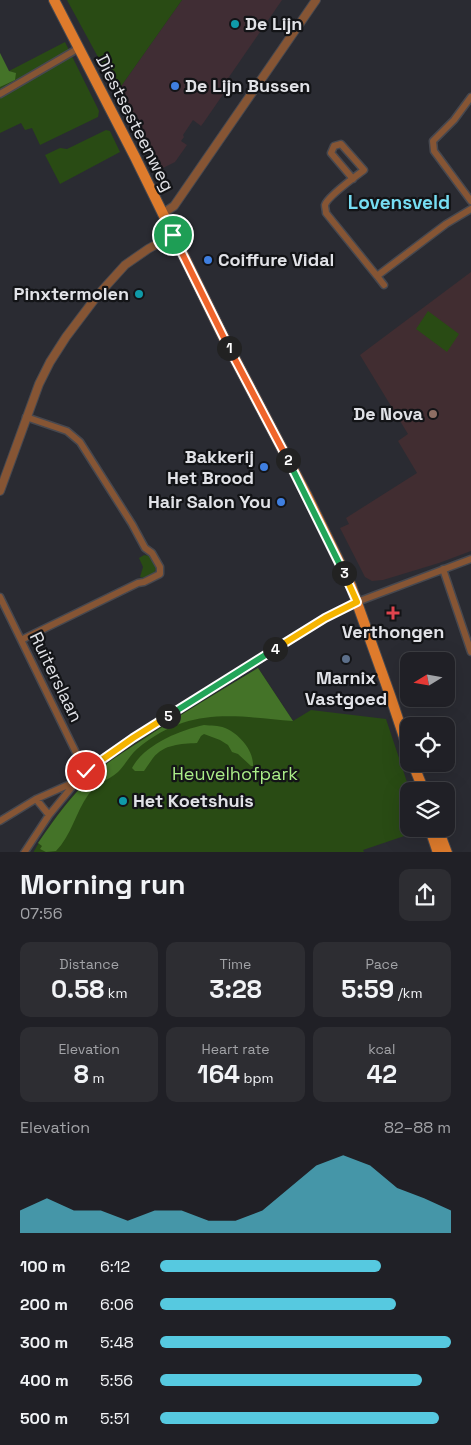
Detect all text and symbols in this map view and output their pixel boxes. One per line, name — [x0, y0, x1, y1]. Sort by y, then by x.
place label: De Lijn — [245, 12, 302, 35]
marker: De Lijn — [229, 18, 241, 30]
street label: Diestsesteenweg — [91, 50, 180, 195]
place label: De Lijn Bussen — [185, 74, 310, 97]
marker: De Lijn Bussen — [169, 80, 181, 92]
district label: Lovensveld — [348, 190, 450, 215]
pin — [152, 214, 194, 256]
icon: arrive — [159, 221, 187, 249]
place label: Coiffure Vidal — [218, 248, 334, 271]
marker: Coiffure Vidal — [202, 254, 214, 266]
place label: Pinxtermolen — [14, 282, 129, 305]
marker: Pinxtermolen — [133, 288, 145, 300]
pin: 1 — [216, 336, 242, 360]
text: 1 — [226, 339, 233, 357]
place label: De Nova — [353, 402, 424, 425]
marker: De Nova — [427, 408, 439, 420]
place label: Bakkerij Het Brood — [167, 445, 254, 489]
pin: 2 — [276, 448, 300, 472]
text: 2 — [284, 451, 293, 469]
marker: Bakkerij Het Brood — [258, 461, 270, 473]
place label: Hair Salon You — [148, 490, 271, 513]
marker: Hair Salon You — [275, 496, 287, 508]
pin: 3 — [332, 560, 356, 586]
text: 3 — [340, 564, 349, 582]
marker: Verthongen — [387, 607, 399, 619]
place label: Verthongen — [342, 620, 444, 643]
street label: Ruiterslaan — [25, 628, 88, 726]
pin: 4 — [262, 636, 288, 662]
text: 4 — [271, 640, 280, 658]
north arrow — [400, 652, 455, 708]
map controls — [400, 652, 455, 837]
marker: Marnix Vastgoed — [340, 653, 352, 665]
place label: Marnix Vastgoed — [305, 666, 387, 710]
pin: 5 — [156, 704, 180, 728]
text: 5 — [164, 707, 173, 725]
button: locate — [400, 717, 455, 772]
pin — [65, 750, 107, 792]
icon: check — [72, 757, 100, 785]
park label: Heuvelhofpark — [172, 762, 298, 785]
button: layers — [400, 782, 455, 837]
place label: Het Koetshuis — [133, 789, 254, 812]
marker: Het Koetshuis — [117, 795, 129, 807]
text: Morning run — [20, 866, 185, 902]
button: share — [399, 869, 451, 921]
text: 07:56 — [20, 903, 62, 924]
text: Distance — [59, 955, 119, 973]
text: Time — [220, 955, 251, 973]
text: Pace — [365, 955, 398, 973]
text: 0.58 — [51, 973, 104, 1005]
text: 3:28 — [209, 973, 262, 1005]
text: 5:59 — [341, 973, 394, 1005]
text: km — [104, 984, 127, 1002]
text: /km — [394, 984, 422, 1002]
text: Elevation — [58, 1040, 120, 1058]
text: Heart rate — [202, 1040, 269, 1058]
text: kcal — [368, 1040, 395, 1058]
text: 8 — [74, 1058, 89, 1090]
text: 164 — [197, 1058, 240, 1090]
text: 42 — [366, 1058, 397, 1090]
text: m — [89, 1069, 104, 1087]
text: bpm — [240, 1069, 274, 1087]
text: Elevation — [20, 1117, 90, 1138]
text: 82–88 m — [384, 1117, 451, 1138]
text: 100 m — [20, 1256, 66, 1277]
text: 6:12 — [100, 1256, 130, 1277]
text: 200 m — [20, 1294, 68, 1315]
text: 6:06 — [100, 1294, 134, 1315]
text: 300 m — [20, 1332, 68, 1353]
text: 5:48 — [100, 1332, 134, 1353]
text: 400 m — [20, 1370, 69, 1391]
text: 5:56 — [100, 1370, 133, 1391]
text: 500 m — [20, 1408, 68, 1429]
text: 5:51 — [100, 1408, 130, 1429]

